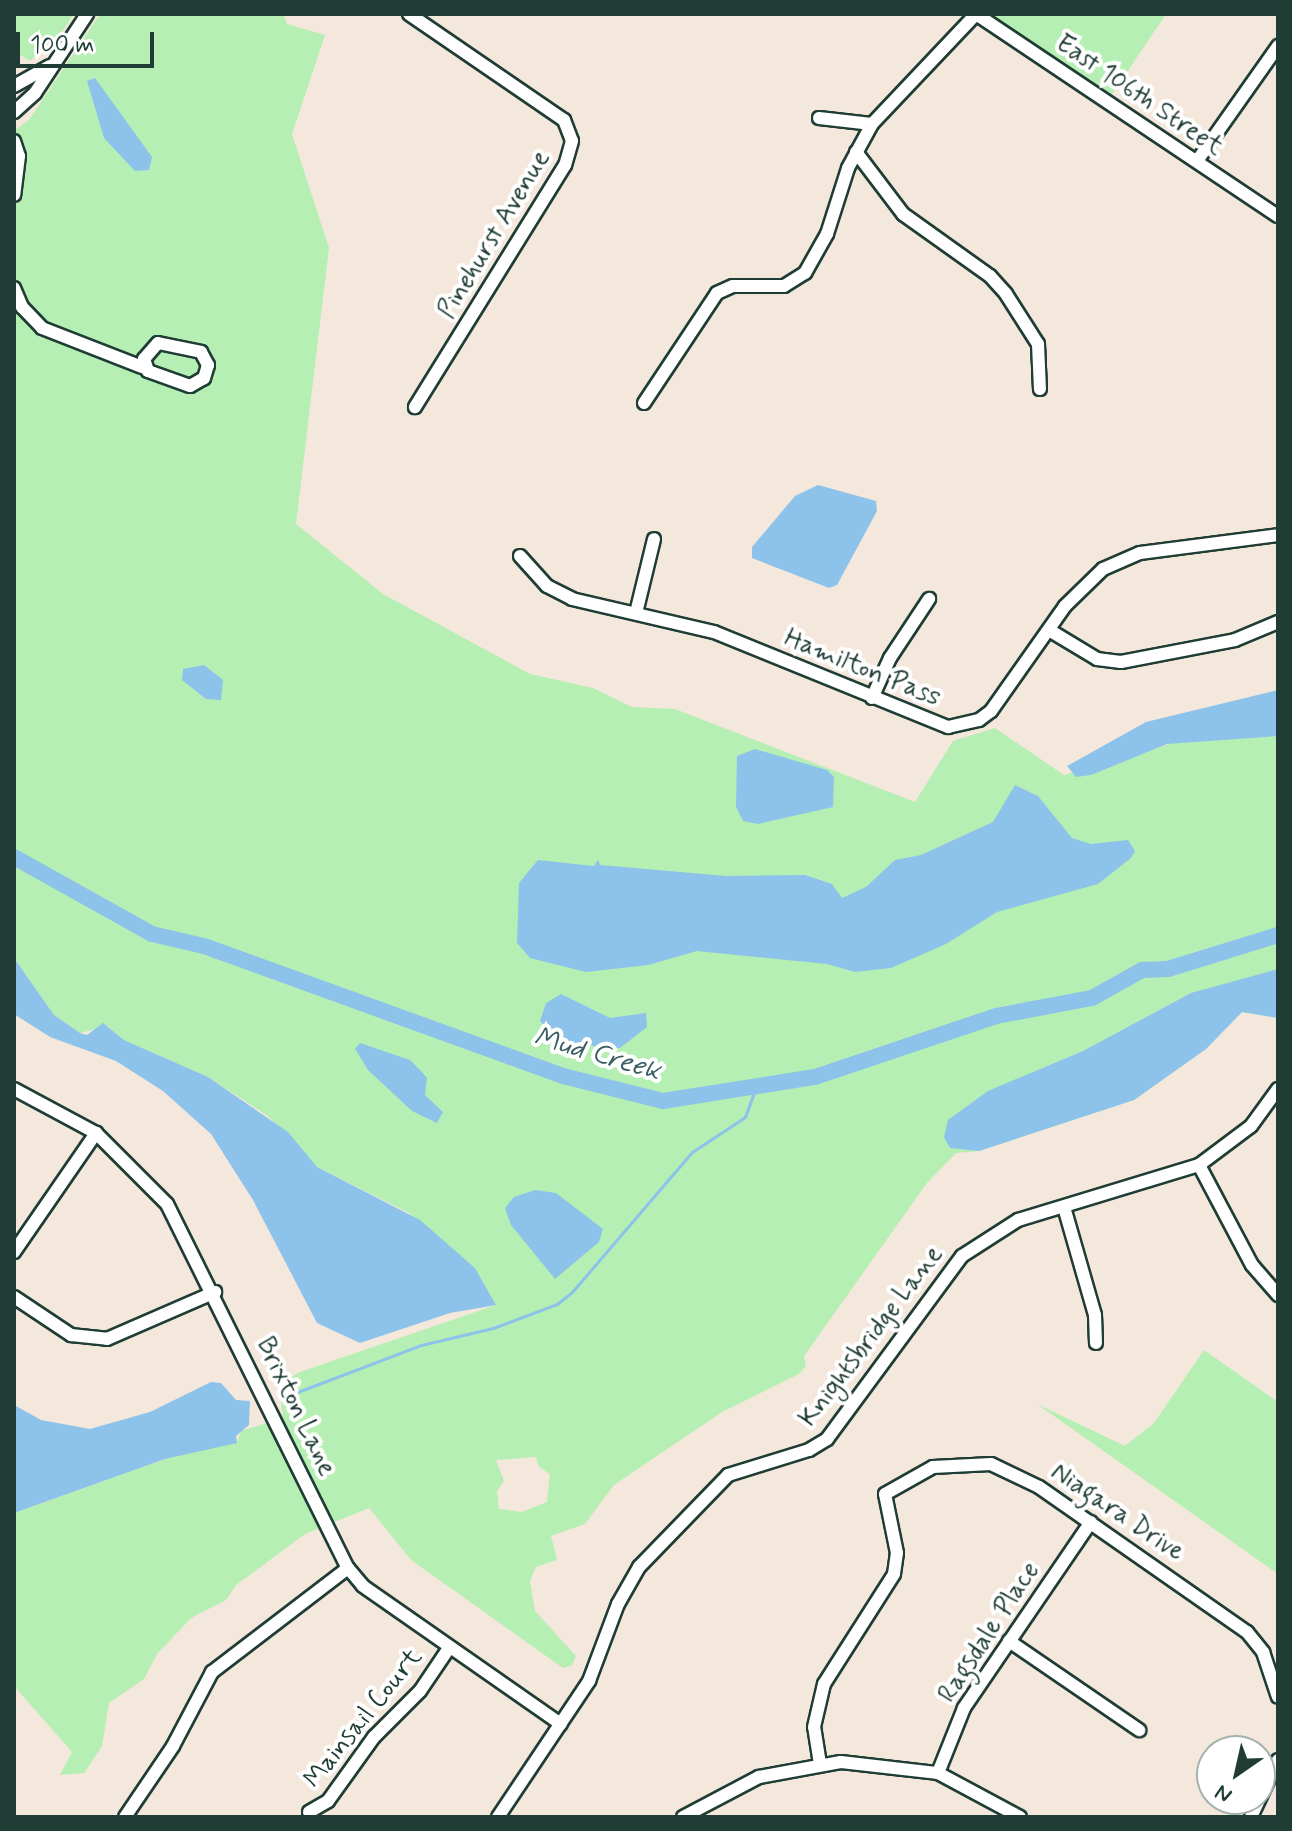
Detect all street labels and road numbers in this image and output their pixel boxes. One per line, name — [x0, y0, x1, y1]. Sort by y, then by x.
street label: East 106th Street — [1049, 29, 1229, 163]
street label: Pinehurst Avenue — [432, 145, 558, 325]
street label: Hamilton Pass — [781, 624, 943, 714]
street label: Knightsbridge Lane — [796, 1243, 948, 1431]
street label: Brixton Lane — [248, 1333, 342, 1481]
street label: Niagara Drive — [1045, 1457, 1189, 1569]
street label: Ragsdale Place — [934, 1558, 1046, 1708]
street label: Mainsail Court — [300, 1645, 428, 1793]

